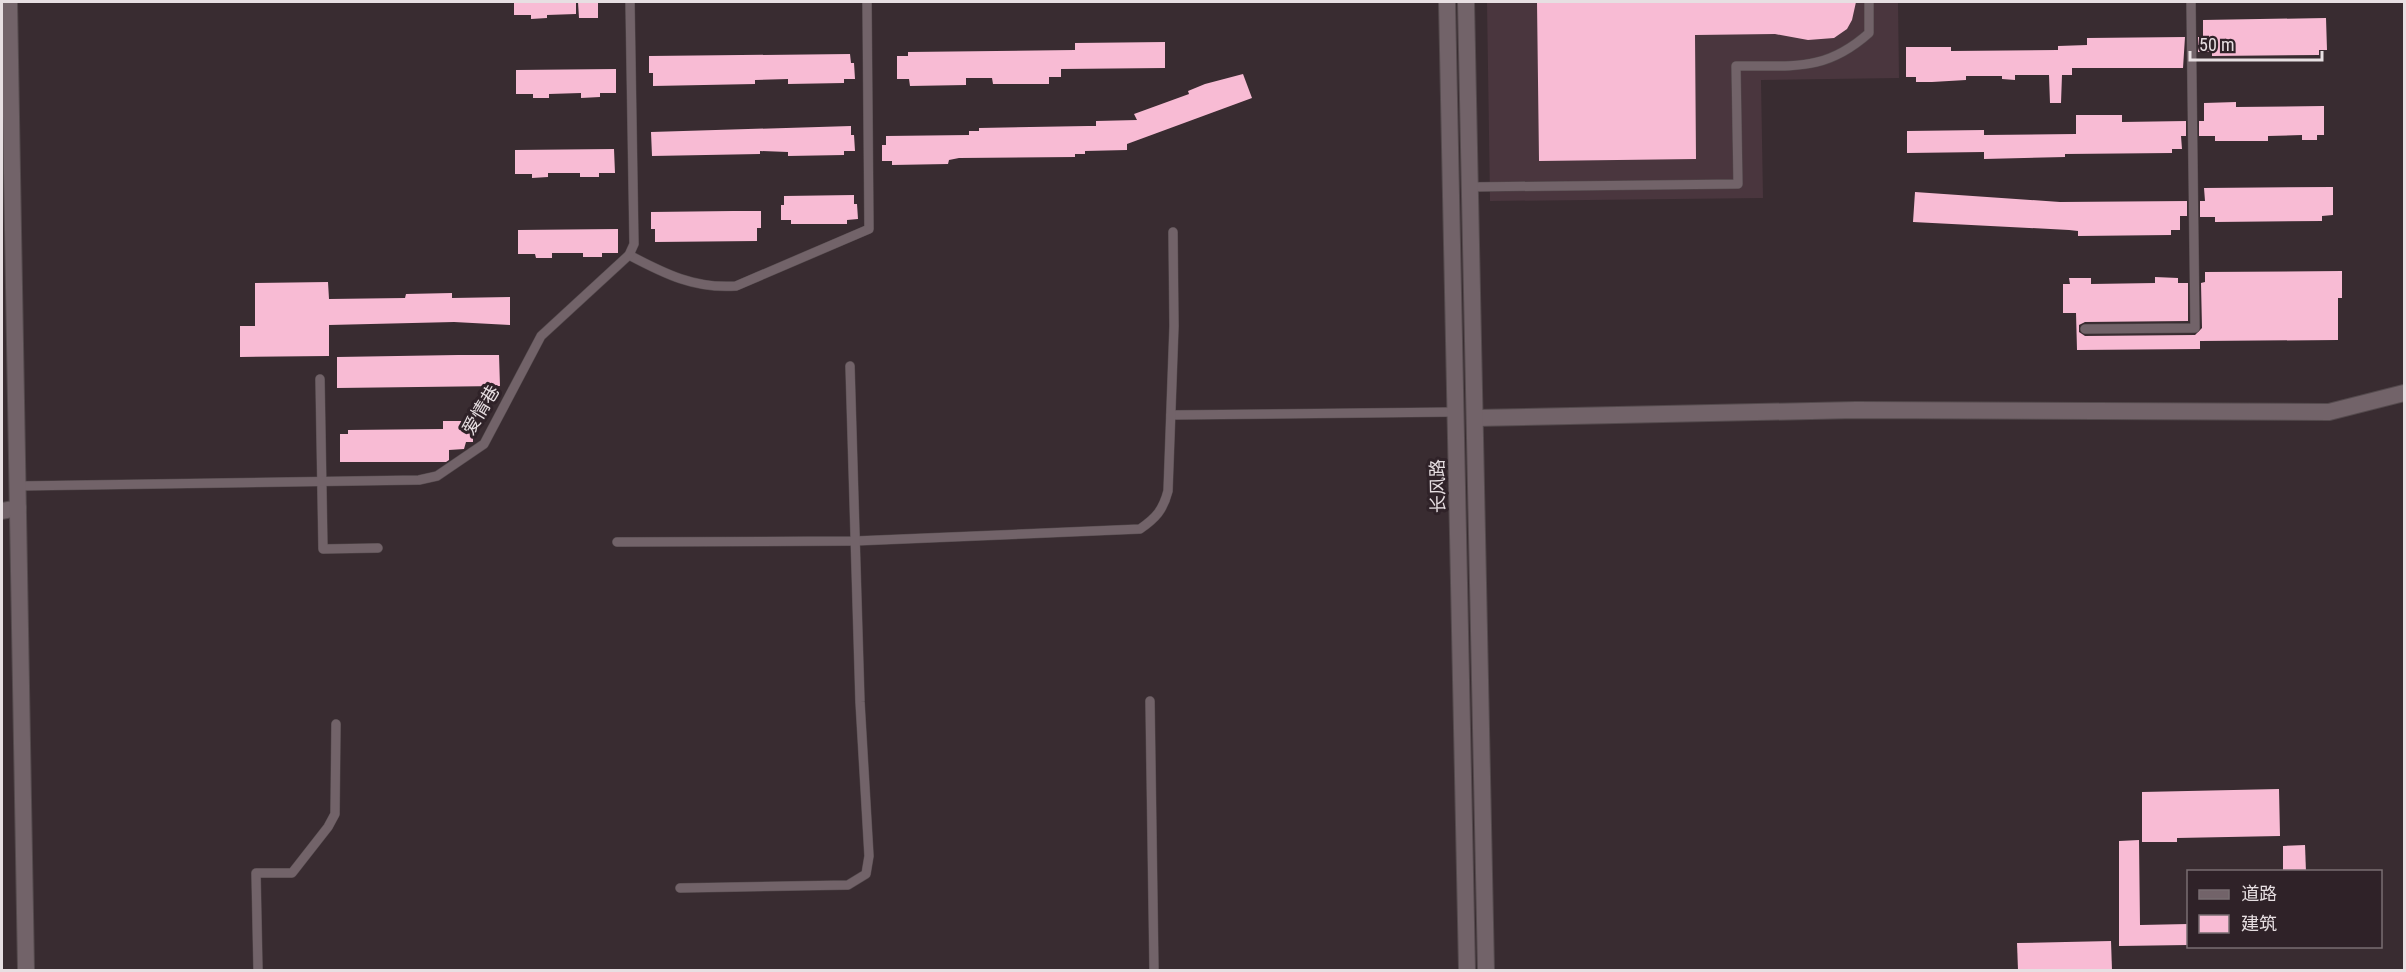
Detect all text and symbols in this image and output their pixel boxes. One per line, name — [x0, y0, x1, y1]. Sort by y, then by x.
scale bar — [2190, 24, 2322, 62]
text: 50 m — [2199, 34, 2234, 55]
street label: 爱情巷 — [458, 381, 503, 438]
street label: 长风路 — [1427, 459, 1448, 513]
legend — [2187, 870, 2382, 948]
text: 道路 — [2241, 883, 2277, 904]
text: 建筑 — [2241, 913, 2277, 934]

